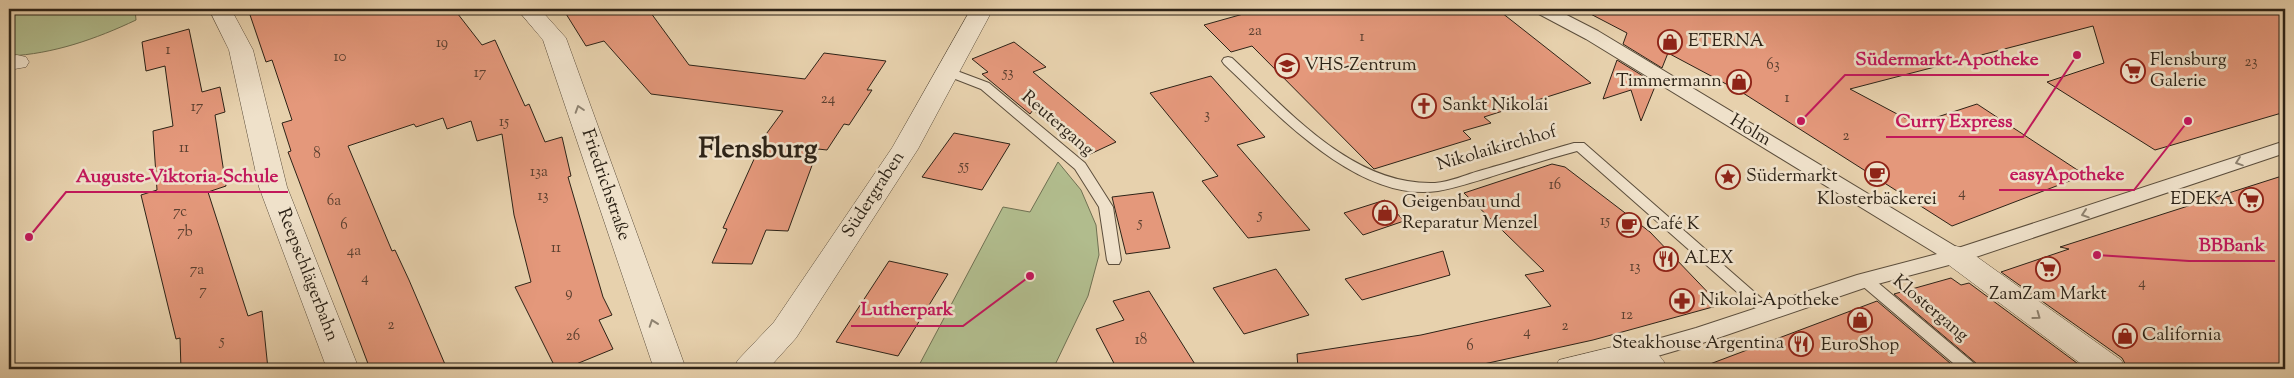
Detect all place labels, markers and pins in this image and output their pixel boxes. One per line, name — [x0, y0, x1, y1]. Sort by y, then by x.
shop icon: ETERNA — [1657, 29, 1683, 55]
place label: ETERNA — [1688, 29, 1764, 55]
callout: Südermarkt-Apotheke — [1845, 41, 2049, 75]
place label: Flensburg Galerie — [2150, 48, 2227, 95]
school or university icon: VHS-Zentrum — [1274, 53, 1300, 79]
place label: VHS-Zentrum — [1304, 53, 1417, 79]
supermarket icon: Flensburg Galerie — [2120, 58, 2146, 84]
place label: Timmermann — [1616, 69, 1722, 95]
shop icon: Timmermann — [1726, 69, 1752, 95]
church icon: Sankt Nikolai — [1411, 93, 1437, 119]
place label: Sankt Nikolai — [1442, 93, 1548, 119]
callout: Curry Express — [1886, 103, 2023, 137]
callout: easyApotheke — [1999, 156, 2134, 190]
callout: Auguste-Viktoria-Schule — [66, 158, 288, 192]
cafe icon: Klosterbäckerei — [1864, 161, 1890, 187]
place icon: Südermarkt — [1715, 164, 1741, 190]
place label: Südermarkt — [1746, 164, 1838, 190]
place label: Klosterbäckerei — [1817, 187, 1937, 213]
place label: EDEKA — [2170, 187, 2234, 213]
supermarket icon: EDEKA — [2238, 187, 2264, 213]
place label: Geigenbau und Reparatur Menzel — [1402, 190, 1538, 237]
shop icon: Geigenbau und Reparatur Menzel — [1372, 200, 1398, 226]
cafe icon: Café K — [1616, 212, 1642, 238]
place label: Café K — [1646, 212, 1700, 238]
callout: BBBank — [2189, 227, 2275, 261]
restaurant icon: ALEX — [1653, 246, 1679, 272]
place label: ALEX — [1684, 246, 1734, 272]
supermarket icon: ZamZam Markt — [2035, 256, 2061, 282]
place label: ZamZam Markt — [1989, 282, 2107, 308]
pharmacy icon: Nikolai-Apotheke — [1669, 288, 1695, 314]
place label: Nikolai-Apotheke — [1700, 288, 1839, 314]
callout: Lutherpark — [851, 292, 963, 326]
shop icon: EuroShop — [1847, 307, 1873, 333]
shop icon: California — [2112, 323, 2138, 349]
place label: California — [2142, 323, 2221, 349]
place label: Steakhouse Argentina — [1612, 331, 1784, 357]
restaurant icon: Steakhouse Argentina — [1788, 331, 1814, 357]
place label: EuroShop — [1821, 333, 1899, 359]

